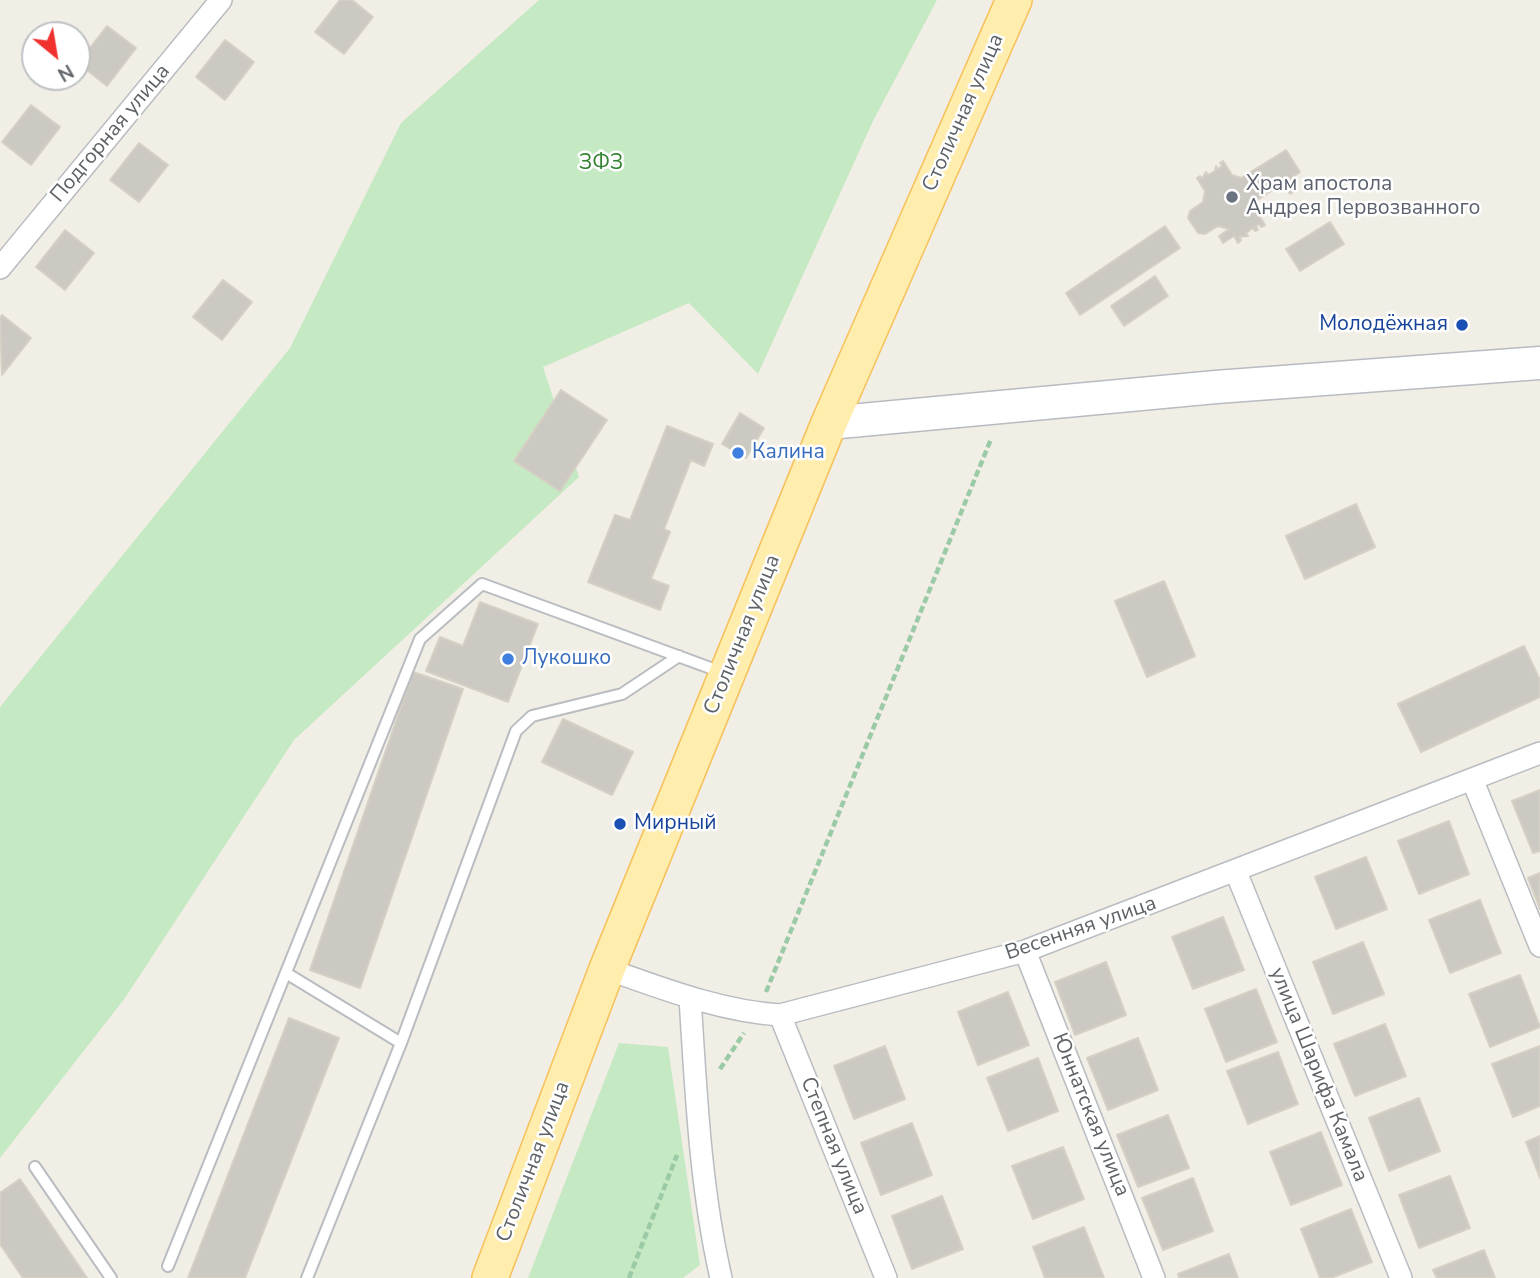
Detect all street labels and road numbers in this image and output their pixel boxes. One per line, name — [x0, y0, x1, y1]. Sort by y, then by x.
street label: Столичная улица — [918, 30, 1010, 196]
street label: Подгорная улица — [46, 60, 176, 208]
street label: Столичная улица — [699, 551, 787, 719]
street label: Весенняя улица — [1002, 891, 1160, 967]
street label: улица Шарифа Камала — [1263, 964, 1373, 1186]
street label: Юннатская улица — [1046, 1030, 1134, 1200]
street label: Степная улица — [794, 1074, 872, 1218]
street label: Столичная улица — [492, 1078, 576, 1246]

